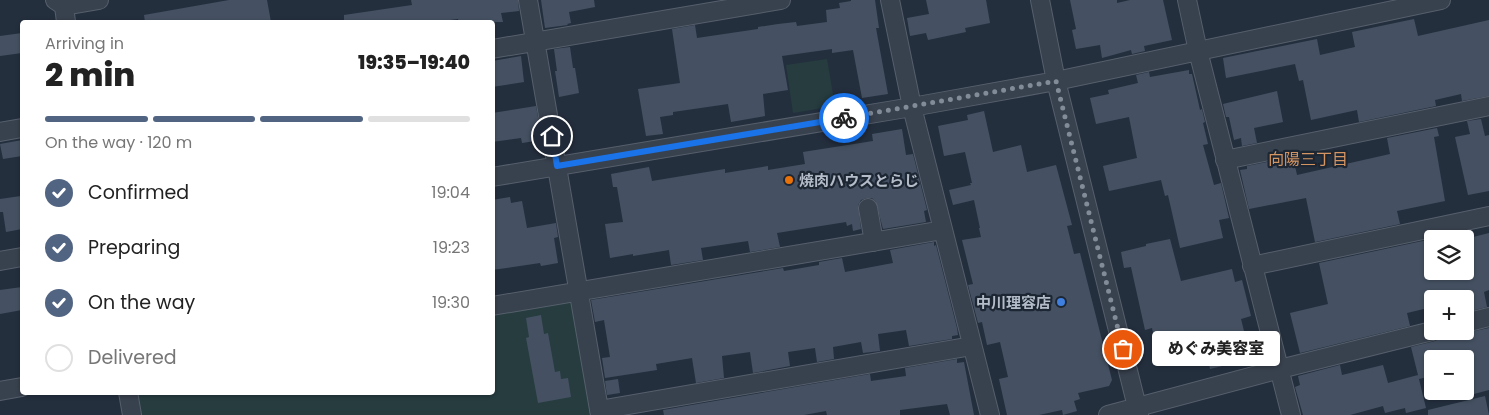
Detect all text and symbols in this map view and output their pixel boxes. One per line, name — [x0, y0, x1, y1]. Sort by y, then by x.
text: Arriving in — [45, 32, 124, 55]
text: 19:35–19:40 — [358, 49, 470, 76]
text: 2 min — [45, 52, 135, 97]
courier — [819, 93, 869, 143]
icon: bike — [830, 104, 858, 132]
pin — [531, 115, 573, 157]
icon: home — [538, 122, 566, 150]
text: On the way · 120 m — [45, 131, 192, 154]
district label: 向陽三丁目 — [1268, 148, 1348, 171]
place label: 焼肉ハウスとらじ — [799, 170, 919, 191]
marker: 焼肉ハウスとらじ — [783, 174, 795, 186]
icon: check — [45, 179, 73, 207]
text: Confirmed — [88, 179, 189, 206]
text: 19:04 — [431, 181, 470, 204]
map controls — [1424, 230, 1474, 400]
button: layers — [1424, 230, 1474, 280]
icon: check — [45, 234, 73, 262]
text: Preparing — [88, 234, 180, 261]
text: 19:23 — [433, 236, 470, 259]
icon: check — [45, 289, 73, 317]
text: On the way — [88, 289, 195, 316]
button: + — [1424, 290, 1474, 340]
text: 19:30 — [432, 291, 470, 314]
place label: 中川理容店 — [976, 292, 1051, 313]
marker: 中川理容店 — [1055, 296, 1067, 308]
pin — [1102, 328, 1144, 370]
callout: めぐみ美容室 — [1153, 332, 1280, 366]
icon: bag — [1109, 335, 1137, 363]
text: めぐみ美容室 — [1168, 337, 1264, 360]
text: Delivered — [88, 344, 177, 371]
button: − — [1424, 350, 1474, 400]

